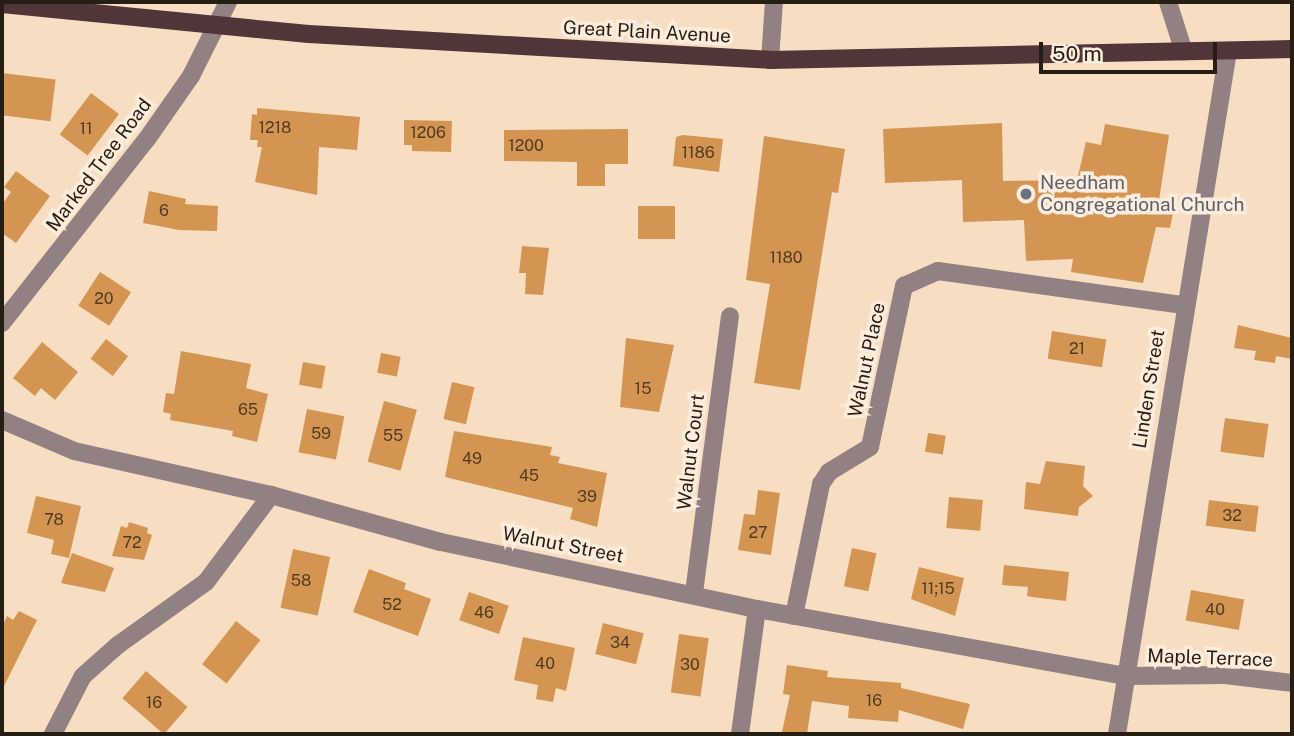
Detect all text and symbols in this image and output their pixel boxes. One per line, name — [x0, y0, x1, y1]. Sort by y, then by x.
street label: Great Plain Avenue — [563, 16, 731, 48]
scale bar — [1042, 28, 1220, 72]
text: 50 m — [1052, 41, 1102, 66]
street label: Marked Tree Road — [42, 94, 156, 236]
house number: 1218 — [259, 118, 291, 138]
house number: 11 — [79, 119, 93, 139]
house number: 1206 — [410, 123, 446, 143]
house number: 1200 — [508, 136, 544, 156]
house number: 1186 — [681, 143, 715, 163]
place label: Needham Congregational Church — [1040, 172, 1244, 216]
marker: Needham Congregational Church — [1018, 186, 1034, 202]
house number: 6 — [159, 201, 169, 221]
house number: 1180 — [769, 248, 803, 268]
house number: 20 — [94, 289, 114, 309]
street label: Walnut Place — [844, 301, 890, 419]
street label: Linden Street — [1128, 328, 1170, 450]
house number: 21 — [1069, 339, 1085, 359]
house number: 15 — [635, 379, 651, 399]
street label: Walnut Court — [673, 393, 709, 511]
house number: 65 — [238, 400, 258, 420]
house number: 59 — [311, 424, 331, 444]
house number: 55 — [383, 426, 403, 446]
house number: 49 — [462, 449, 482, 469]
house number: 45 — [519, 466, 539, 486]
house number: 39 — [577, 487, 597, 507]
house number: 32 — [1222, 506, 1242, 526]
house number: 78 — [44, 510, 64, 530]
street label: Walnut Street — [500, 522, 626, 568]
house number: 27 — [748, 523, 768, 543]
house number: 72 — [122, 533, 142, 553]
house number: 58 — [291, 571, 311, 591]
house number: 11;15 — [921, 579, 955, 599]
house number: 52 — [382, 595, 402, 615]
house number: 40 — [1205, 600, 1225, 620]
house number: 46 — [474, 603, 494, 623]
house number: 34 — [610, 633, 630, 653]
street label: Maple Terrace — [1147, 644, 1273, 672]
house number: 40 — [535, 654, 555, 674]
house number: 30 — [680, 655, 700, 675]
house number: 16 — [866, 691, 882, 711]
house number: 16 — [146, 693, 162, 713]

